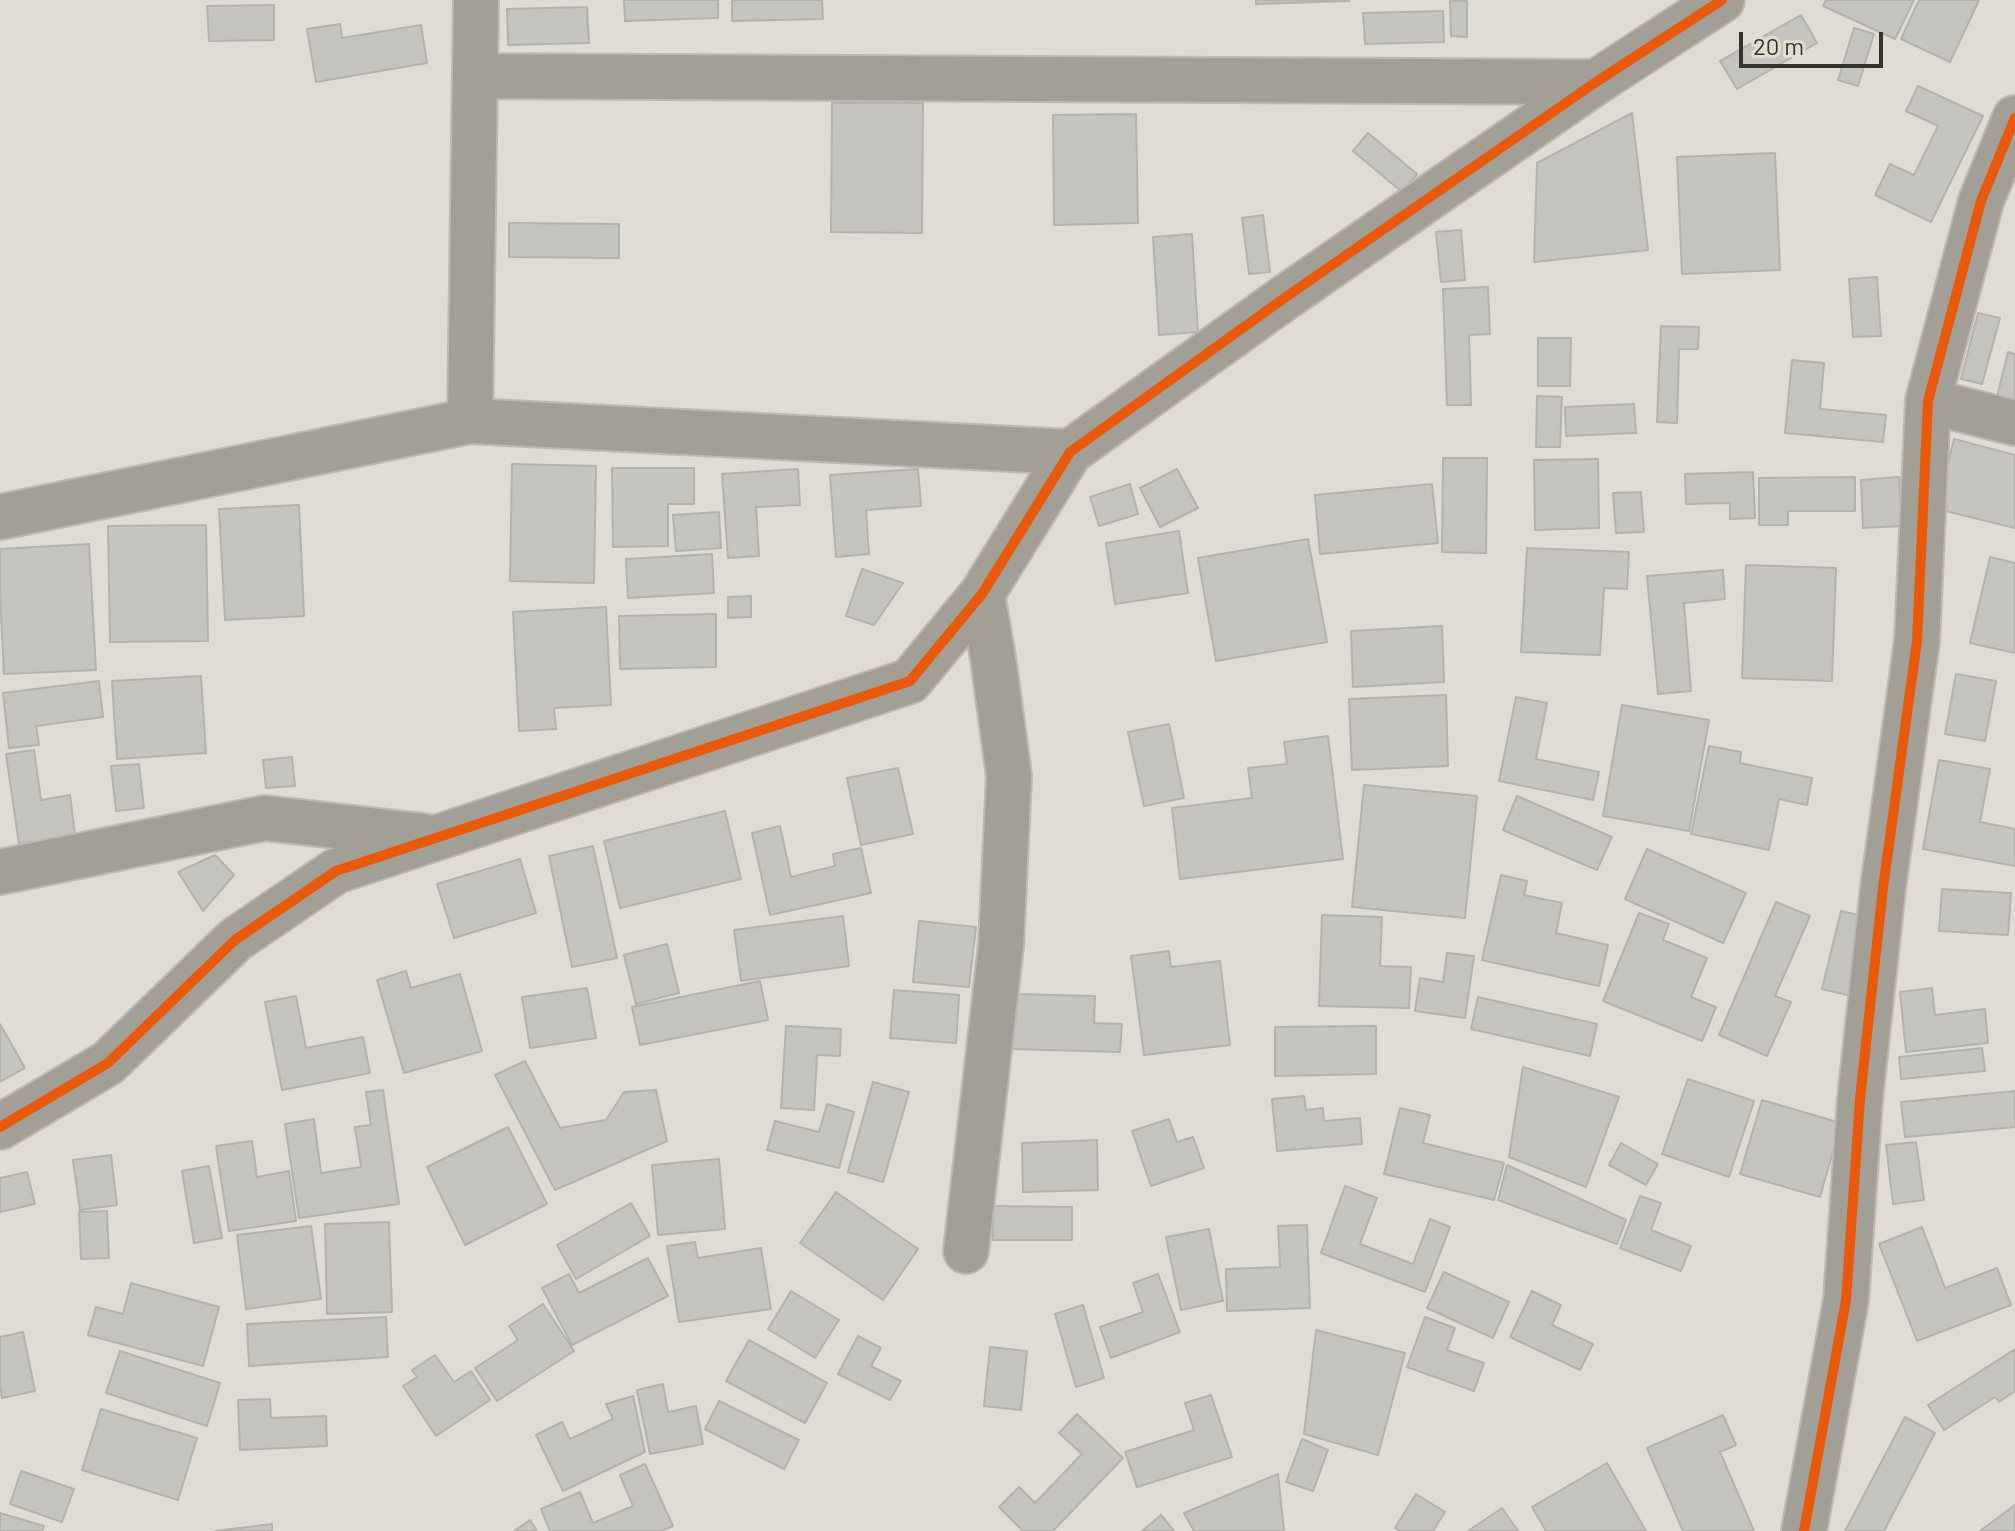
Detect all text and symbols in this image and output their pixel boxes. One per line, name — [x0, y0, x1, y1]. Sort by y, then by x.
scale bar — [1743, 16, 1887, 66]
text: 20 m — [1753, 31, 1804, 60]

